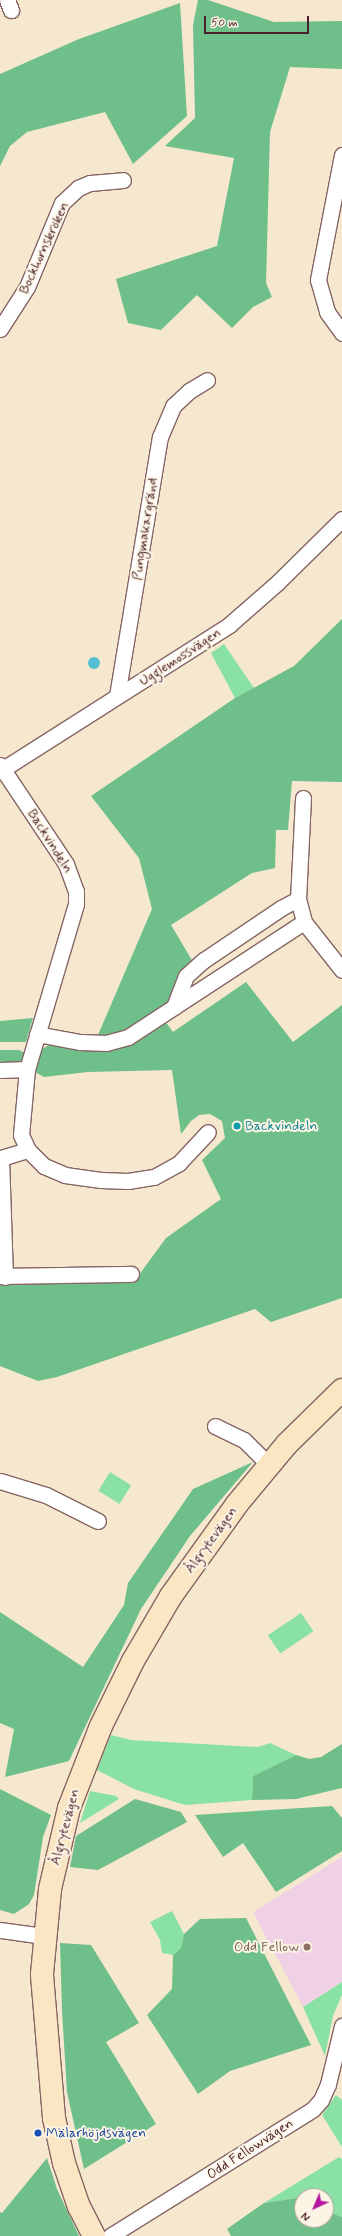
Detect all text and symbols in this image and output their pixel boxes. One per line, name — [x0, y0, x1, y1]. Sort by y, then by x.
scale bar — [206, 8, 311, 34]
text: 50 m — [211, 15, 238, 31]
street label: Bockhornskröken — [15, 199, 73, 297]
street label: Pungmakargränd — [129, 477, 161, 581]
street label: Ugglemossvägen — [136, 624, 224, 690]
street label: Backvindeln — [24, 806, 76, 876]
place label: Backvindeln — [245, 1118, 317, 1134]
marker: Backvindeln — [232, 1121, 242, 1131]
street label: Ålgrytevägen — [181, 1503, 241, 1577]
street label: Ålgrytevägen — [47, 1787, 83, 1867]
place label: Odd Fellow — [237, 1939, 299, 1955]
marker: Odd Fellow — [302, 1942, 312, 1952]
street label: Odd Fellowvägen — [205, 2115, 295, 2183]
place label: Mälarhöjdsvägen — [46, 2125, 146, 2141]
marker: Mälarhöjdsvägen — [33, 2128, 43, 2138]
north arrow — [294, 2188, 334, 2228]
text: N — [299, 2208, 314, 2223]

